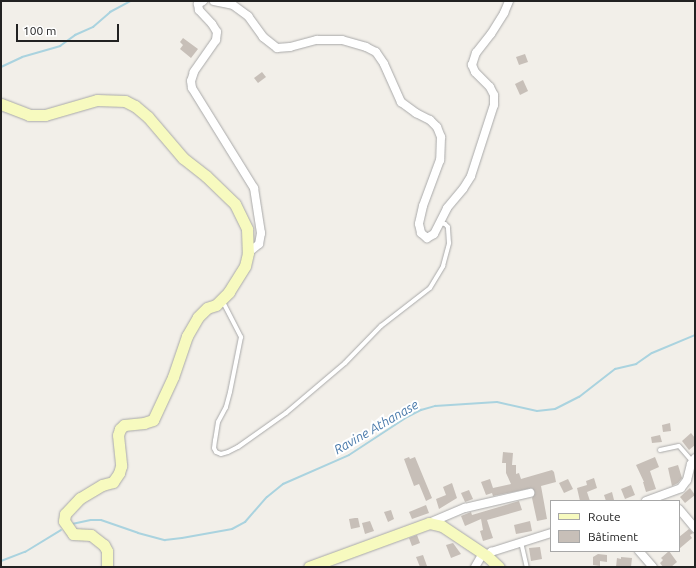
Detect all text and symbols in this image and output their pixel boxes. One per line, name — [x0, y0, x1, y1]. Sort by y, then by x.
scale bar — [18, 16, 121, 42]
text: 100 m — [23, 24, 56, 37]
water label: Ravine Athanase — [331, 397, 421, 457]
legend — [550, 500, 680, 552]
text: Route — [588, 510, 621, 523]
text: Bâtiment — [588, 530, 638, 543]

